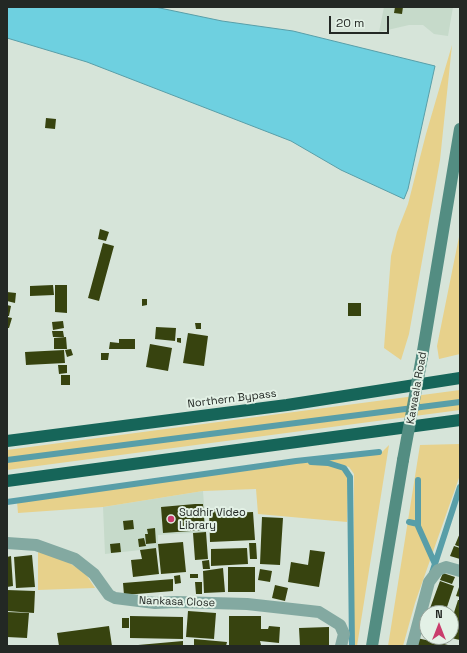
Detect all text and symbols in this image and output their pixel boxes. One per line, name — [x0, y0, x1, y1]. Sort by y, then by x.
scale bar — [331, 8, 391, 34]
text: 20 m — [336, 15, 364, 31]
street label: Kawaala Road — [404, 351, 430, 425]
street label: Northern Bypass — [187, 387, 277, 411]
place label: Sudhir Video Library — [179, 506, 246, 532]
marker: Sudhir Video Library — [166, 514, 176, 524]
street label: Nankasa Close — [139, 594, 215, 610]
north arrow — [419, 605, 459, 645]
text: N — [435, 607, 443, 621]

